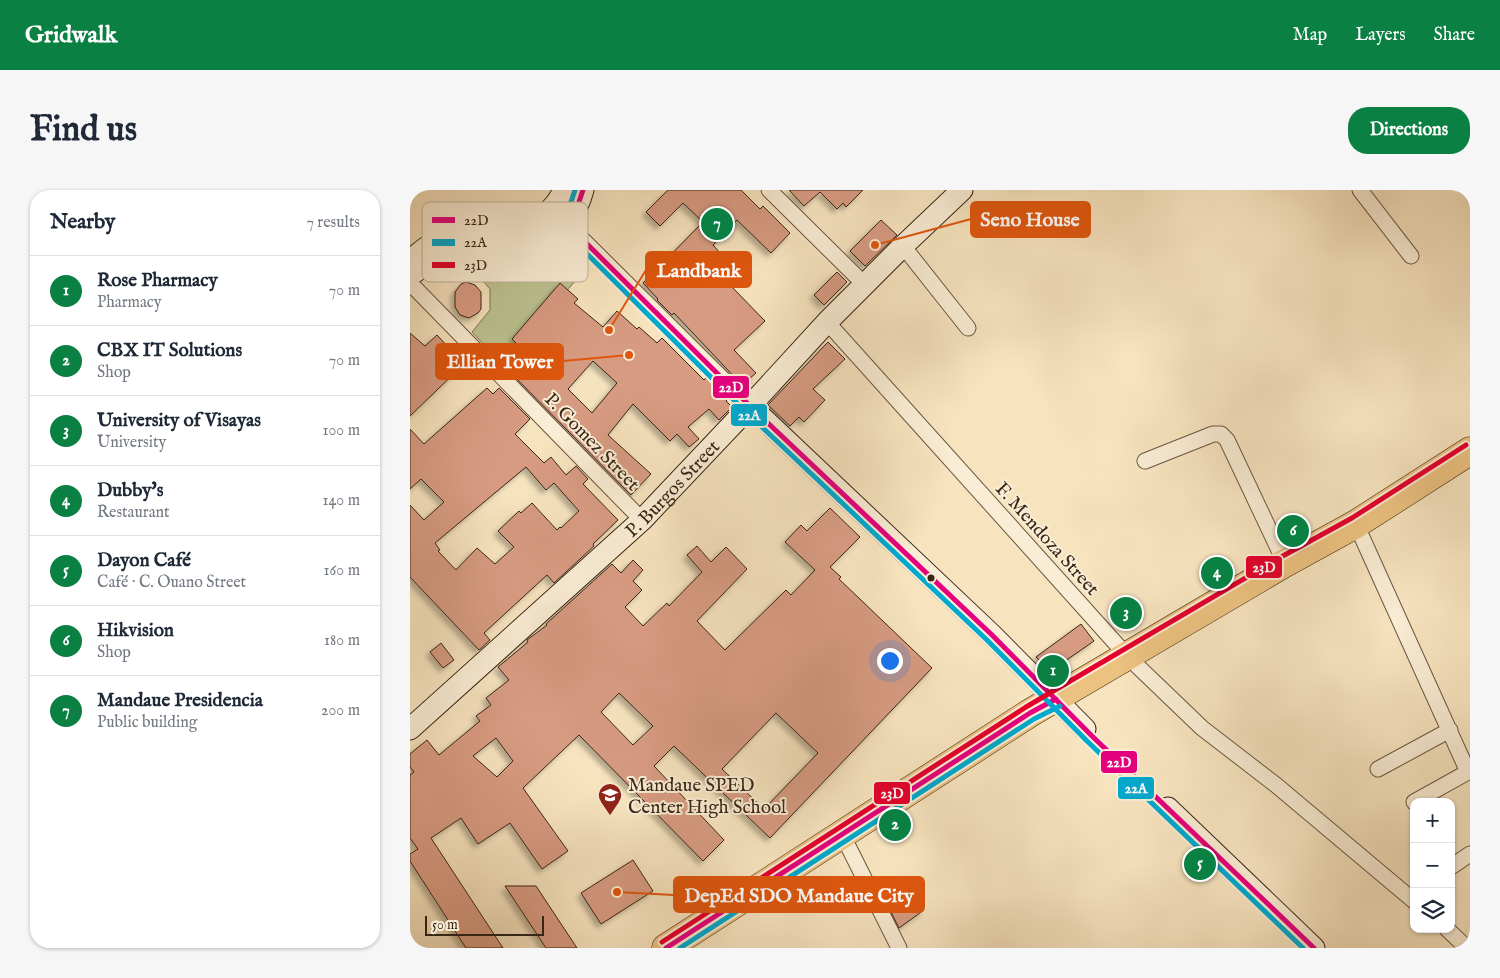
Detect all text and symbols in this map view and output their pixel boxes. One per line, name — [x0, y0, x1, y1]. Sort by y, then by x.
text: Gridwalk — [25, 20, 117, 51]
text: Map — [1293, 24, 1327, 47]
text: Layers — [1355, 24, 1406, 47]
text: Share — [1434, 24, 1475, 47]
button: Directions — [1348, 107, 1470, 154]
text: Find us — [30, 108, 137, 153]
legend — [422, 202, 588, 282]
callout: Seno House — [971, 202, 1090, 237]
pin: 7 — [701, 205, 733, 243]
text: Seno House — [980, 208, 1081, 233]
text: Nearby — [50, 209, 115, 236]
text: 22D — [464, 212, 488, 230]
text: 7 results — [306, 213, 360, 233]
text: 22A — [464, 234, 487, 252]
callout: Landbank — [646, 252, 751, 287]
text: 23D — [464, 257, 487, 275]
text: Landbank — [657, 259, 743, 284]
text: Rose Pharmacy — [97, 269, 218, 293]
text: 1 — [63, 281, 69, 301]
text: 70 m — [329, 281, 360, 301]
text: Pharmacy — [97, 293, 162, 313]
text: CBX IT Solutions — [97, 339, 242, 363]
callout: Ellian Tower — [436, 344, 563, 379]
text: Ellian Tower — [447, 350, 554, 375]
text: 2 — [62, 351, 70, 371]
text: 70 m — [329, 351, 360, 371]
text: Shop — [97, 363, 131, 383]
line badge: 22D — [712, 375, 750, 399]
text: 22D — [719, 379, 743, 397]
street label: P. Gomez Street — [539, 388, 645, 497]
line badge: 22A — [730, 403, 768, 427]
text: 22A — [738, 407, 762, 425]
text: University of Visayas — [97, 409, 261, 433]
text: 3 — [63, 421, 69, 441]
text: 100 m — [323, 421, 360, 441]
text: University — [97, 433, 166, 453]
street label: P. Burgos Street — [621, 435, 726, 543]
street label: F. Mendoza Street — [989, 478, 1104, 601]
text: Dubby's — [97, 479, 163, 503]
text: 4 — [62, 491, 70, 511]
text: 140 m — [322, 491, 360, 511]
text: Restaurant — [97, 503, 170, 523]
pin: 6 — [1277, 512, 1309, 550]
text: Dayon Café — [97, 549, 191, 573]
pin: 4 — [1201, 554, 1233, 592]
line badge: 23D — [1245, 555, 1283, 579]
text: 23D — [1252, 559, 1276, 577]
text: 5 — [63, 561, 69, 581]
text: 160 m — [324, 561, 360, 581]
text: Café · C. Ouano Street — [97, 573, 246, 593]
unlabelled marker — [926, 573, 936, 583]
pin: 3 — [1110, 594, 1142, 632]
text: Hikvision — [97, 619, 174, 643]
text: 6 — [63, 631, 69, 651]
text: 180 m — [324, 631, 360, 651]
text: Shop — [97, 643, 131, 663]
your location — [877, 648, 903, 674]
pin: 1 — [1037, 652, 1069, 690]
text: Mandaue Presidencia — [97, 689, 263, 713]
text: 7 — [62, 701, 70, 721]
text: 200 m — [321, 701, 360, 721]
text: Public building — [97, 713, 197, 733]
line badge: 22D — [1100, 750, 1138, 774]
text: 22D — [1107, 754, 1131, 772]
place label: Mandaue SPED Center High School — [628, 774, 787, 820]
line badge: 22A — [1117, 776, 1155, 800]
text: 22A — [1125, 780, 1149, 798]
line badge: 23D — [873, 781, 911, 805]
school or university icon: Mandaue SPED Center High School — [597, 782, 623, 816]
text: 23D — [880, 785, 904, 803]
map controls — [1410, 798, 1455, 933]
button: + — [1410, 798, 1455, 843]
pin: 2 — [879, 806, 911, 844]
button: − — [1410, 843, 1455, 888]
pin: 5 — [1184, 845, 1216, 883]
callout: DepEd SDO Mandaue City — [674, 877, 924, 912]
text: DepEd SDO Mandaue City — [684, 884, 915, 909]
button: layers — [1410, 888, 1455, 933]
scale bar — [425, 913, 544, 936]
text: 50 m — [432, 916, 458, 934]

